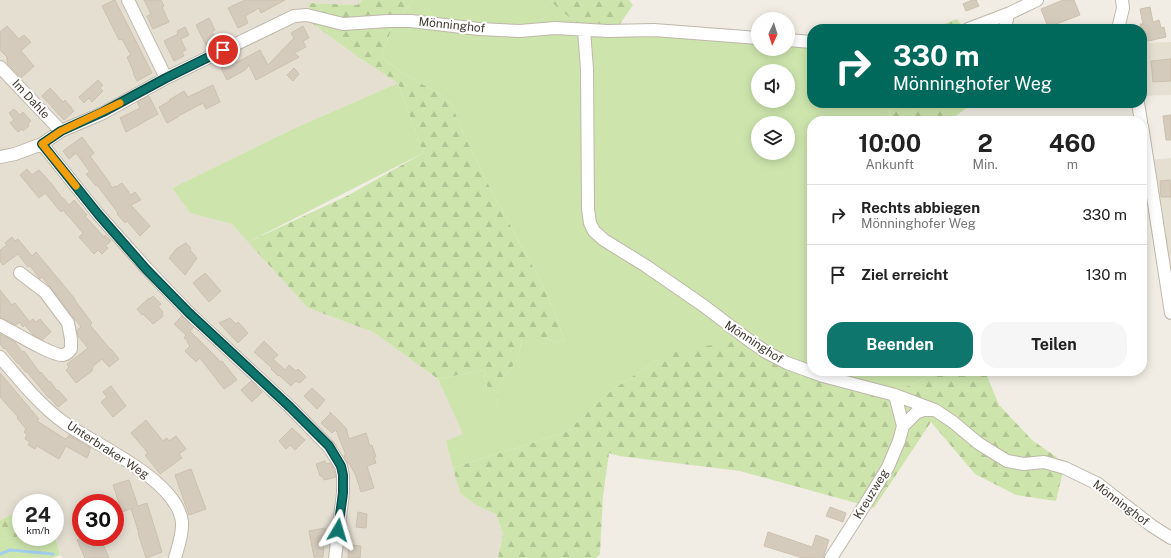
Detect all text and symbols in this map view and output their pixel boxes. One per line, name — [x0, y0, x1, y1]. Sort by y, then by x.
north arrow — [751, 12, 795, 56]
map controls — [751, 12, 795, 160]
street label: Mönninghof — [418, 15, 486, 35]
pin — [206, 33, 240, 67]
icon: arrive — [212, 39, 234, 61]
text: 330 m — [893, 39, 980, 72]
icon: right — [827, 40, 879, 92]
button: sound — [751, 64, 795, 108]
text: Mönninghofer Weg — [893, 73, 1052, 94]
street label: Im Dahle — [9, 76, 53, 122]
button: layers — [751, 116, 795, 160]
text: 10:00 — [858, 129, 921, 157]
text: 2 — [977, 129, 993, 157]
text: 460 — [1049, 129, 1096, 157]
text: Ankunft — [865, 157, 914, 172]
text: Min. — [972, 157, 998, 172]
text: m — [1067, 157, 1078, 172]
text: Rechts abbiegen — [861, 199, 980, 216]
icon: right — [827, 204, 849, 226]
text: 330 m — [1082, 206, 1127, 223]
text: Mönninghofer Weg — [861, 216, 976, 231]
icon: arrive — [827, 264, 849, 286]
text: Ziel erreicht — [861, 266, 948, 283]
text: 130 m — [1086, 266, 1127, 283]
street label: Mönninghof — [722, 318, 786, 366]
button: Beenden — [827, 322, 973, 368]
button: Teilen — [981, 322, 1127, 368]
street label: Unterbraker Weg — [64, 418, 152, 482]
street label: Kreuzweg — [851, 467, 891, 521]
street label: Mönninghof — [1090, 477, 1152, 529]
speed limit sign: 30 — [72, 494, 124, 546]
text: 24 — [25, 503, 51, 527]
position arrow — [317, 509, 359, 551]
text: km/h — [26, 524, 50, 536]

